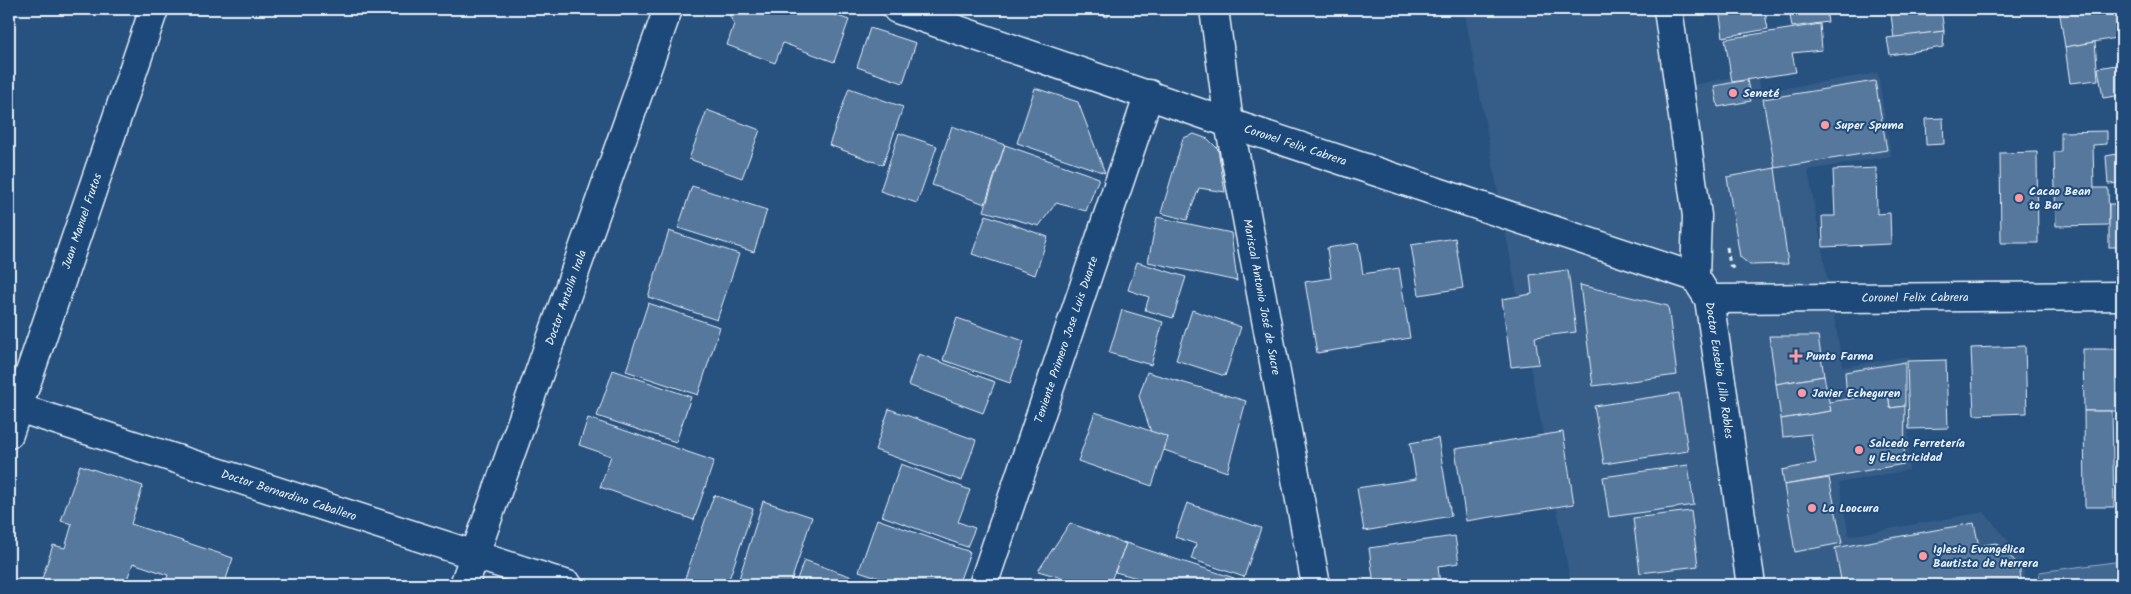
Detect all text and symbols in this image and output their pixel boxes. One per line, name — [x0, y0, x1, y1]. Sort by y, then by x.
place label: Seneté — [1743, 84, 1779, 103]
marker: Seneté — [1727, 87, 1739, 99]
place label: Super Spuma — [1835, 116, 1904, 135]
marker: Super Spuma — [1819, 119, 1831, 131]
street label: Coronel Felix Cabrera — [1241, 120, 1350, 171]
street label: Juan Manuel Frutos — [57, 171, 107, 272]
place label: Cacao Bean to Bar — [2029, 182, 2091, 215]
marker: Cacao Bean to Bar — [2013, 192, 2025, 204]
street label: Mariscal Antonio José de Sucre — [1237, 217, 1285, 377]
street label: Doctor Antolín Irala — [541, 247, 592, 348]
street label: Teniente Primero Jose Luis Duarte — [1029, 253, 1104, 426]
street label: Coronel Felix Cabrera — [1861, 288, 1969, 308]
street label: Doctor Eusebio Lillo Robles — [1700, 301, 1738, 440]
place label: Punto Farma — [1806, 347, 1874, 366]
marker: Punto Farma — [1790, 350, 1802, 362]
place label: Javier Echeguren — [1812, 384, 1901, 403]
marker: Javier Echeguren — [1796, 387, 1808, 399]
place label: Salcedo Ferretería y Electricidad — [1868, 434, 1965, 467]
marker: Salcedo Ferretería y Electricidad — [1853, 444, 1865, 456]
street label: Doctor Bernardino Caballero — [218, 465, 359, 526]
place label: La Loocura — [1822, 499, 1879, 518]
marker: La Loocura — [1806, 502, 1818, 514]
place label: Iglesia Evangélica Bautista de Herrera — [1933, 540, 2038, 573]
marker: Iglesia Evangélica Bautista de Herrera — [1917, 550, 1929, 562]

